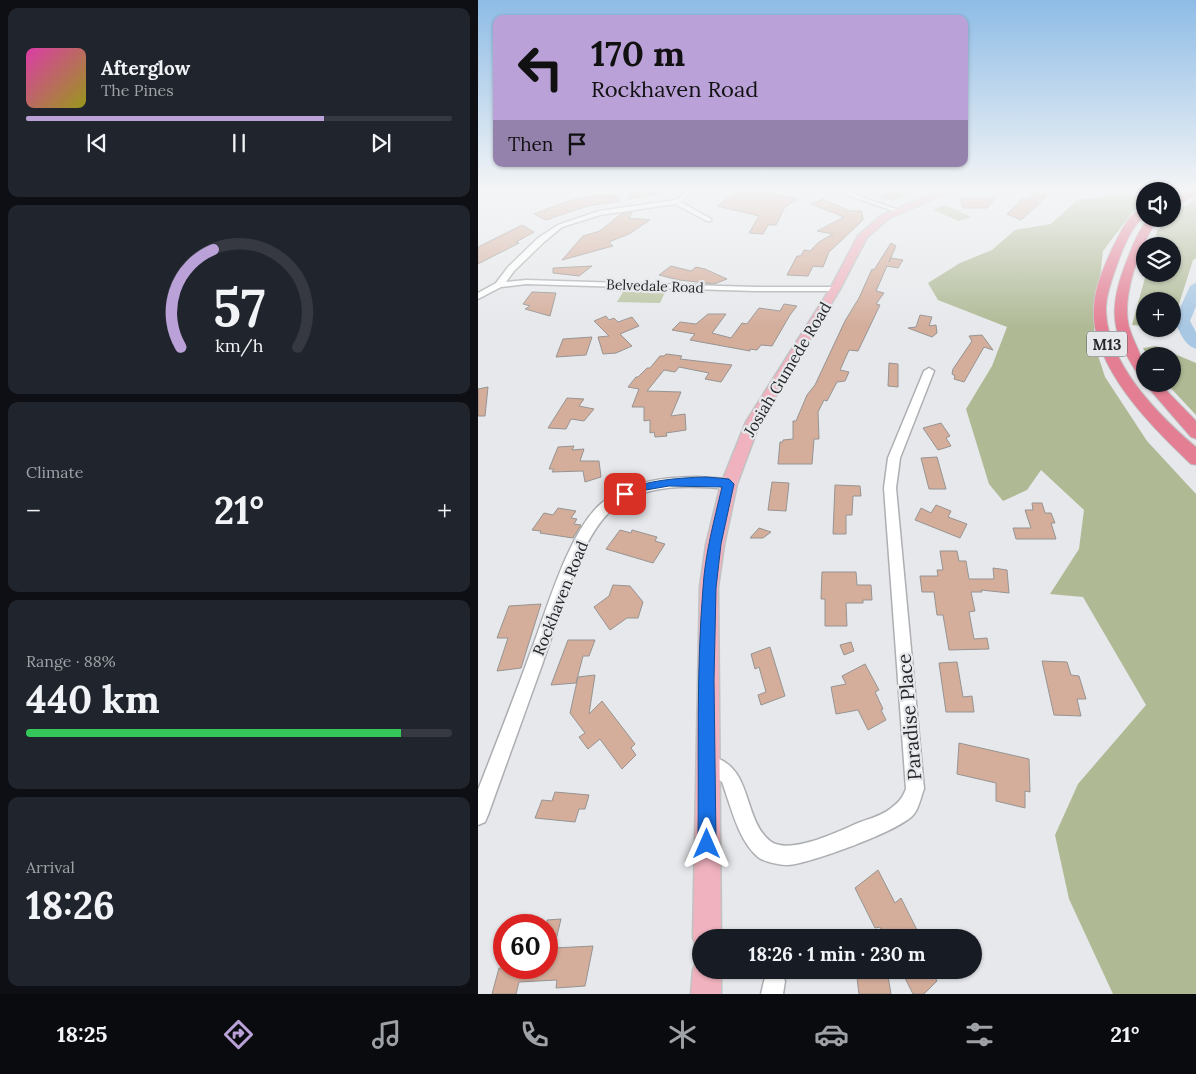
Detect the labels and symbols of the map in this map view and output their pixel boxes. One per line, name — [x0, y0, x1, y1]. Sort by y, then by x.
street label: Belvedale Road — [606, 275, 704, 297]
street label: Josiah Gumede Road — [738, 298, 835, 441]
road number: M13 — [1087, 332, 1127, 356]
pin — [604, 473, 646, 515]
street label: Rockhaven Road — [528, 537, 592, 658]
street label: Paradise Place — [892, 653, 926, 781]
position arrow — [680, 817, 732, 869]
speed limit sign: 60 — [493, 914, 558, 979]

